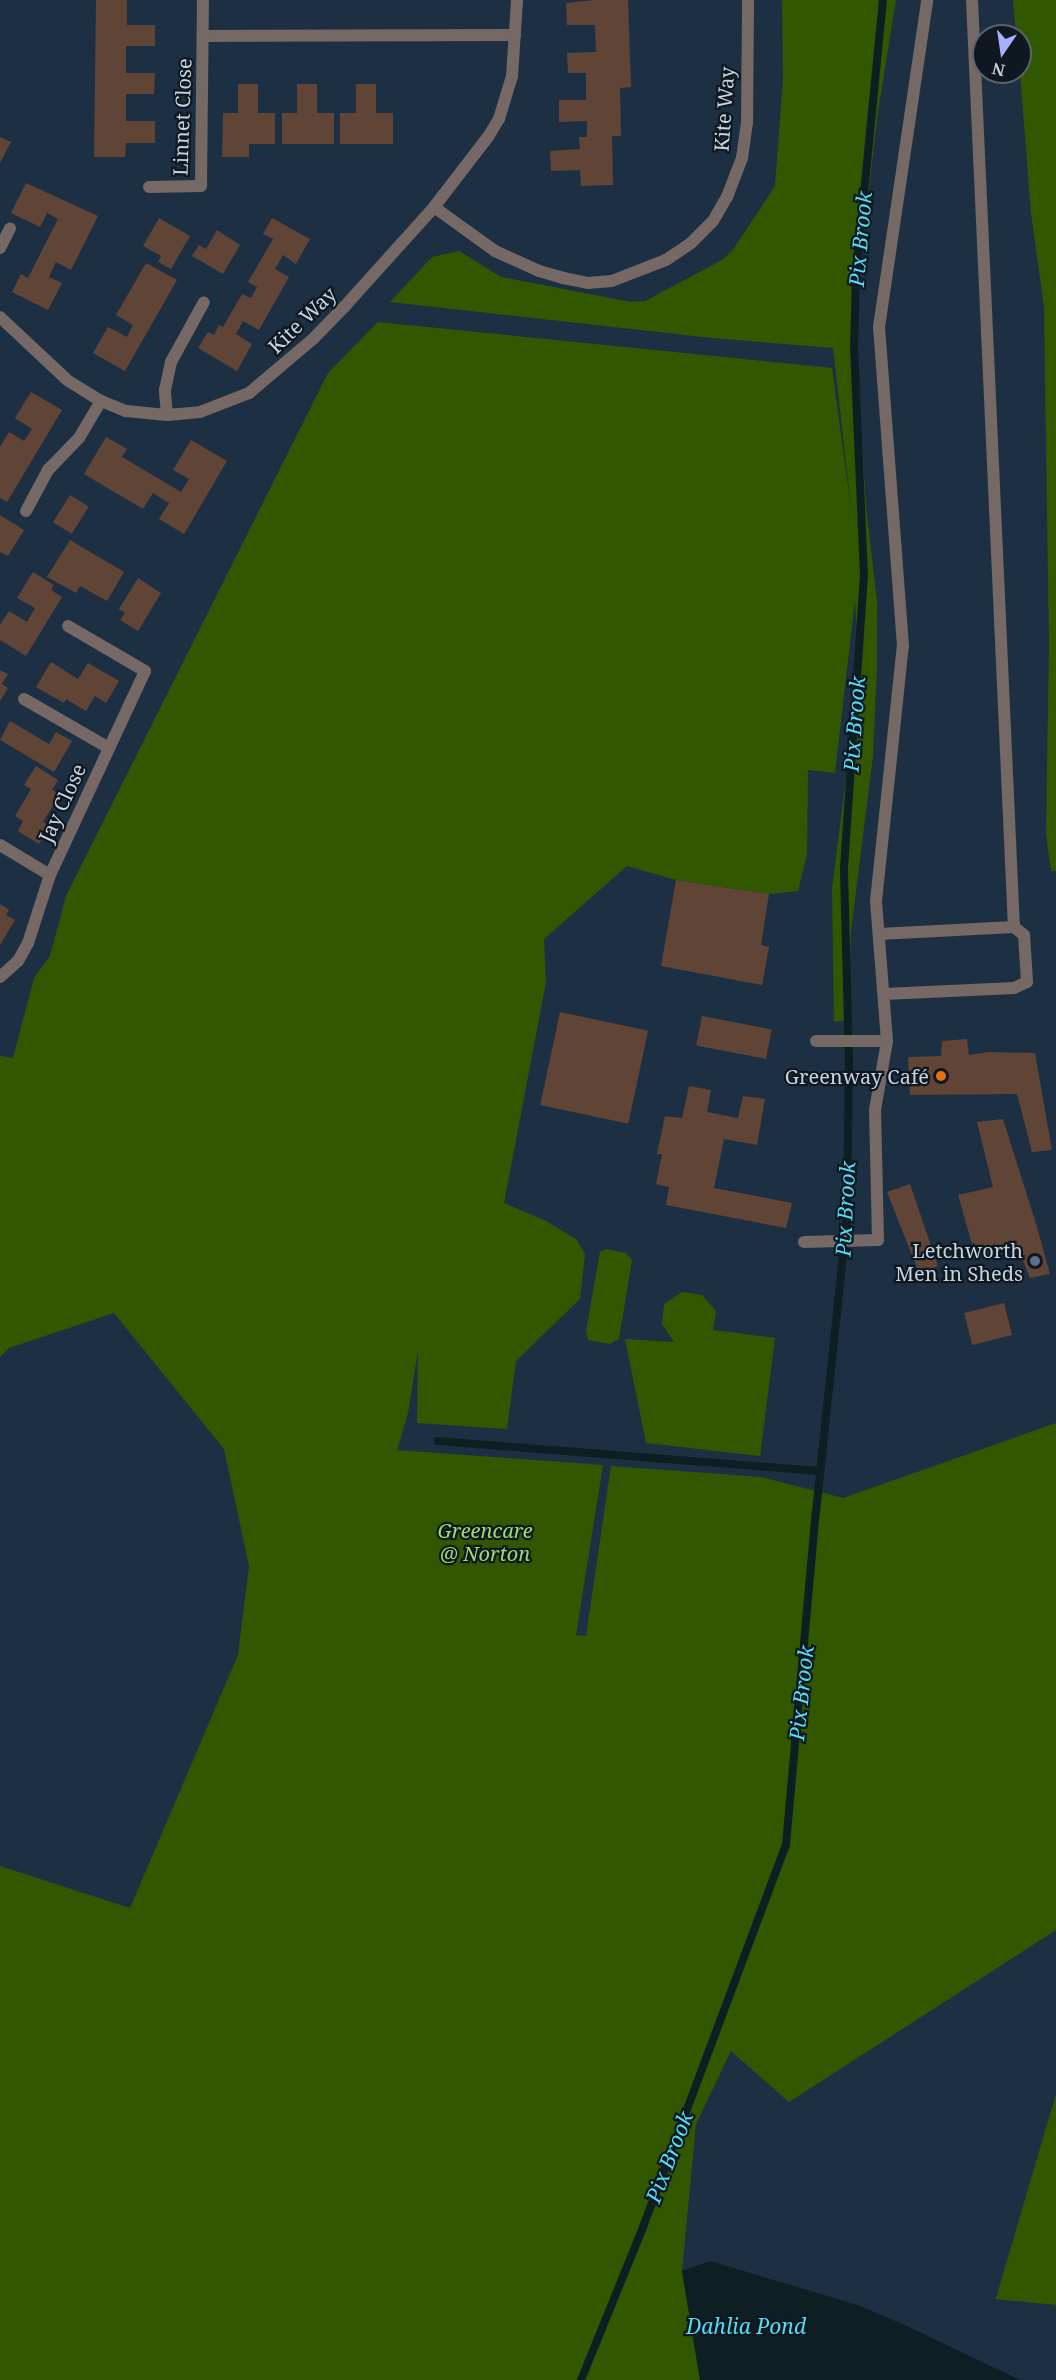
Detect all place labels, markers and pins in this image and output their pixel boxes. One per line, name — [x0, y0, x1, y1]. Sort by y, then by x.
place label: Greenway Café — [785, 1064, 929, 1088]
marker: Greenway Café — [934, 1069, 948, 1083]
place label: Letchworth Men in Sheds — [895, 1238, 1023, 1285]
marker: Letchworth Men in Sheds — [1028, 1254, 1042, 1268]

